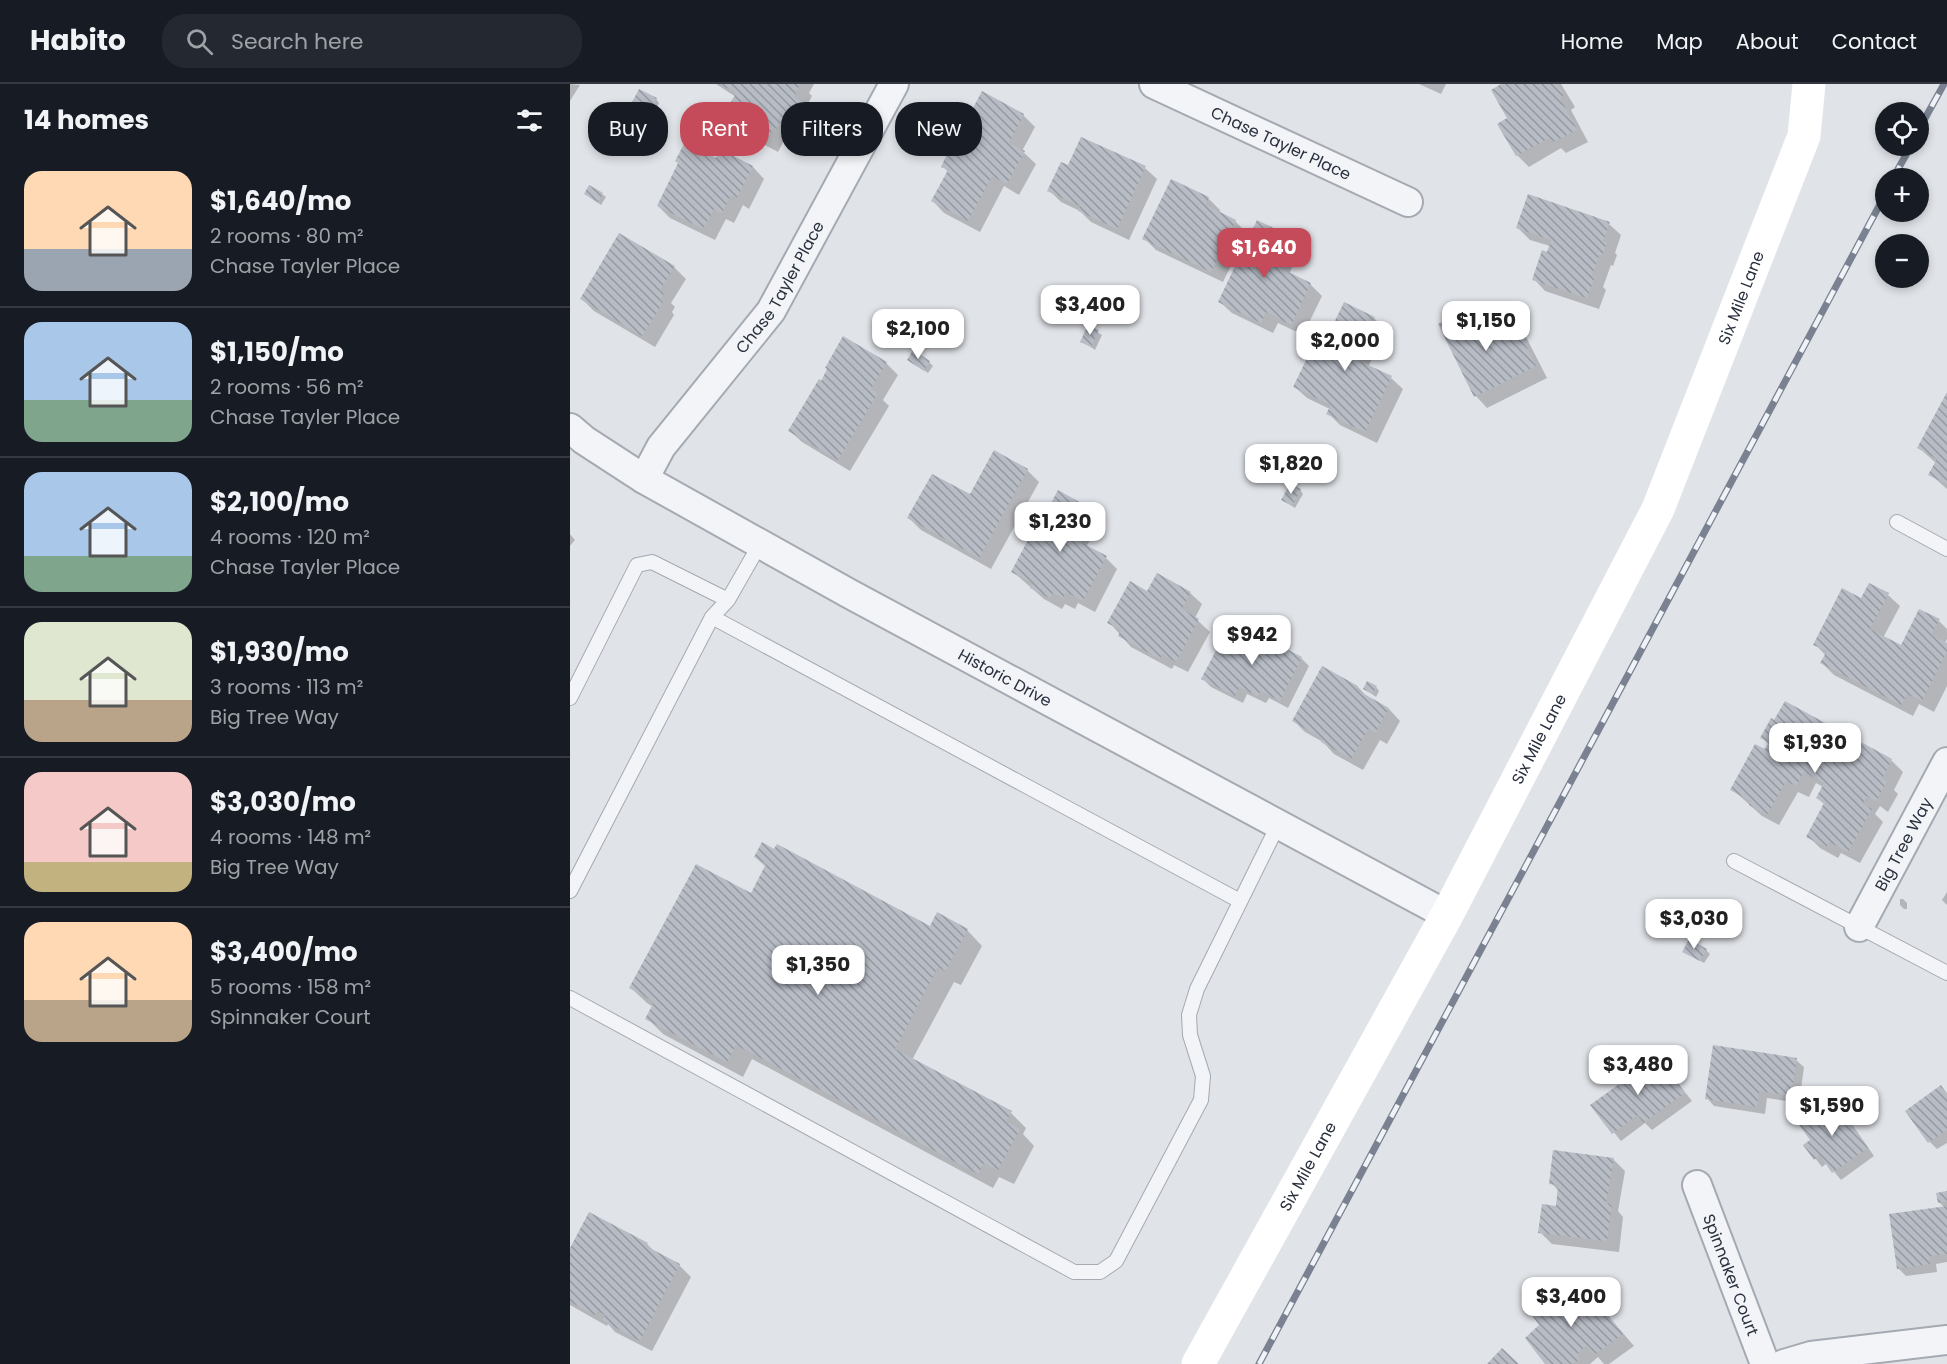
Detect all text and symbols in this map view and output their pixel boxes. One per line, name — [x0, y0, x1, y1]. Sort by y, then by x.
search box — [162, 14, 582, 68]
text: Habito — [30, 21, 126, 60]
icon: search — [183, 25, 216, 58]
text: Search here — [231, 26, 363, 57]
text: Home — [1561, 27, 1623, 56]
text: Map — [1656, 27, 1703, 56]
text: About — [1736, 27, 1799, 56]
text: Contact — [1832, 27, 1917, 56]
street label: Chase Tayler Place — [1207, 101, 1355, 186]
text: 14 homes — [24, 102, 149, 138]
chip: Buy — [588, 102, 668, 156]
chip: Rent — [680, 102, 769, 156]
chip: Filters — [781, 102, 883, 156]
chip: New — [895, 102, 982, 156]
map controls — [1875, 102, 1929, 288]
button: locate — [1875, 102, 1929, 156]
icon: filters — [513, 104, 546, 137]
button: + — [1875, 168, 1929, 222]
text: $1,640/mo — [210, 183, 351, 219]
icon: home — [72, 195, 144, 267]
street label: Chase Tayler Place — [730, 217, 830, 358]
text: 2 rooms · 80 m² — [210, 222, 364, 250]
pin: $1,640 — [1215, 228, 1313, 279]
text: $1,640 — [1231, 233, 1297, 261]
button: − — [1875, 234, 1929, 288]
street label: Six Mile Lane — [1712, 247, 1770, 348]
text: Chase Tayler Place — [210, 252, 400, 280]
pin: $3,400 — [1041, 285, 1139, 336]
text: $3,400 — [1055, 290, 1125, 318]
pin: $1,150 — [1437, 301, 1535, 352]
text: $1,150 — [1456, 306, 1516, 334]
pin: $2,100 — [869, 309, 967, 360]
text: $2,100 — [886, 314, 950, 342]
pin: $2,000 — [1296, 321, 1394, 372]
text: $2,000 — [1310, 326, 1380, 354]
text: $1,150/mo — [210, 334, 344, 370]
icon: home — [72, 346, 144, 418]
text: 2 rooms · 56 m² — [210, 373, 364, 401]
text: Chase Tayler Place — [210, 403, 400, 431]
pin: $1,820 — [1242, 444, 1340, 495]
text: $1,820 — [1259, 449, 1323, 477]
text: $2,100/mo — [210, 484, 349, 520]
icon: home — [72, 496, 144, 568]
pin: $1,230 — [1011, 502, 1109, 553]
text: $1,230 — [1029, 507, 1091, 535]
text: 4 rooms · 120 m² — [210, 523, 370, 551]
text: Chase Tayler Place — [210, 553, 400, 581]
pin: $942 — [1216, 615, 1288, 666]
text: $942 — [1227, 620, 1277, 648]
text: $1,930/mo — [210, 634, 349, 670]
street label: Historic Drive — [954, 643, 1056, 712]
icon: home — [72, 646, 144, 718]
text: 3 rooms · 113 m² — [210, 673, 363, 701]
street label: Six Mile Lane — [1506, 690, 1572, 788]
text: Big Tree Way — [210, 703, 339, 731]
pin: $1,930 — [1766, 723, 1864, 774]
text: $1,930 — [1783, 728, 1847, 756]
text: $3,030/mo — [210, 784, 356, 820]
street label: Big Tree Way — [1869, 793, 1938, 895]
icon: home — [72, 796, 144, 868]
text: 4 rooms · 148 m² — [210, 823, 371, 851]
text: Big Tree Way — [210, 853, 339, 881]
pin: $3,030 — [1645, 899, 1743, 950]
text: $3,030 — [1659, 904, 1729, 932]
text: $3,400/mo — [210, 934, 358, 970]
pin: $1,350 — [769, 945, 867, 996]
icon: home — [72, 946, 144, 1018]
text: $1,350 — [786, 950, 850, 978]
text: 5 rooms · 158 m² — [210, 973, 371, 1001]
text: Spinnaker Court — [210, 1003, 371, 1031]
pin: $3,480 — [1589, 1045, 1687, 1096]
text: $3,480 — [1603, 1050, 1673, 1078]
pin: $1,590 — [1783, 1086, 1881, 1137]
text: $1,590 — [1800, 1091, 1864, 1119]
street label: Six Mile Lane — [1274, 1118, 1342, 1216]
street label: Spinnaker Court — [1697, 1211, 1764, 1339]
pin: $3,400 — [1522, 1277, 1620, 1328]
text: $3,400 — [1536, 1282, 1606, 1310]

